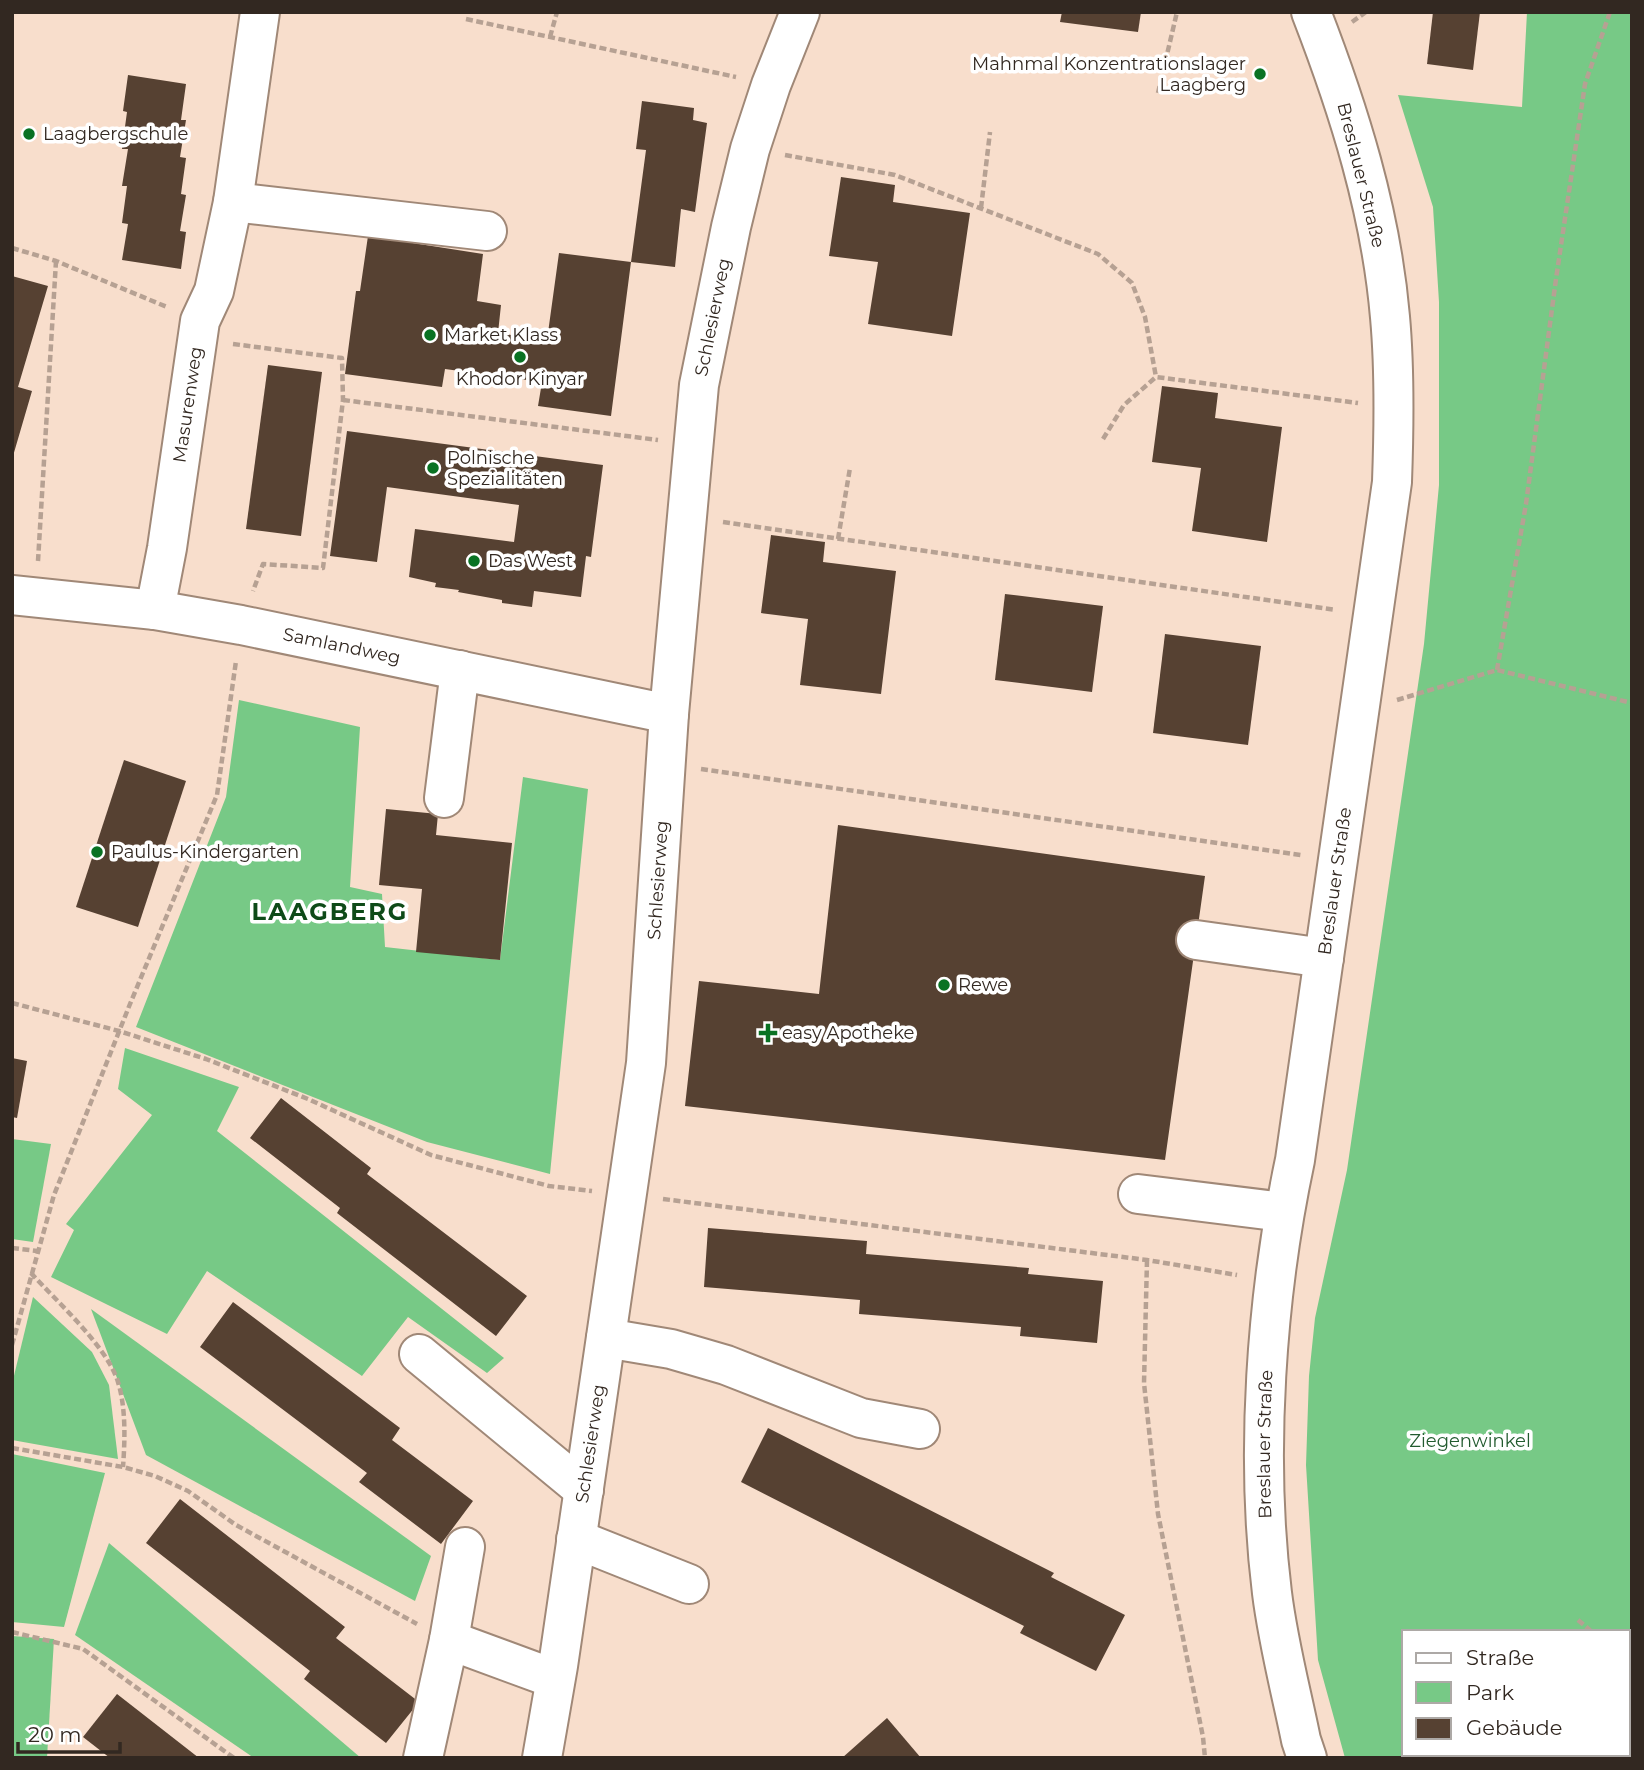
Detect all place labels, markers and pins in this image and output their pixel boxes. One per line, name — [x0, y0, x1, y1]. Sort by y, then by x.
place label: Mahnmal Konzentrationslager Laagberg — [972, 53, 1246, 96]
marker: Mahnmal Konzentrationslager Laagberg — [1252, 66, 1268, 82]
place label: Laagbergschule — [43, 123, 188, 145]
marker: Laagbergschule — [21, 126, 37, 142]
place label: Market Klass — [444, 324, 558, 346]
marker: Market Klass — [422, 327, 438, 343]
marker: Khodor Kinyar — [512, 349, 528, 365]
place label: Khodor Kinyar — [456, 368, 584, 390]
place label: Polnische Spezialitäten — [447, 447, 563, 490]
marker: Polnische Spezialitäten — [425, 460, 441, 476]
place label: Das West — [488, 550, 573, 572]
marker: Das West — [466, 553, 482, 569]
place label: Paulus-Kindergarten — [111, 841, 299, 863]
marker: Paulus-Kindergarten — [89, 844, 105, 860]
place label: Rewe — [958, 974, 1008, 996]
marker: Rewe — [936, 977, 952, 993]
place label: easy Apotheke — [782, 1022, 915, 1044]
marker: easy Apotheke — [760, 1025, 776, 1041]

